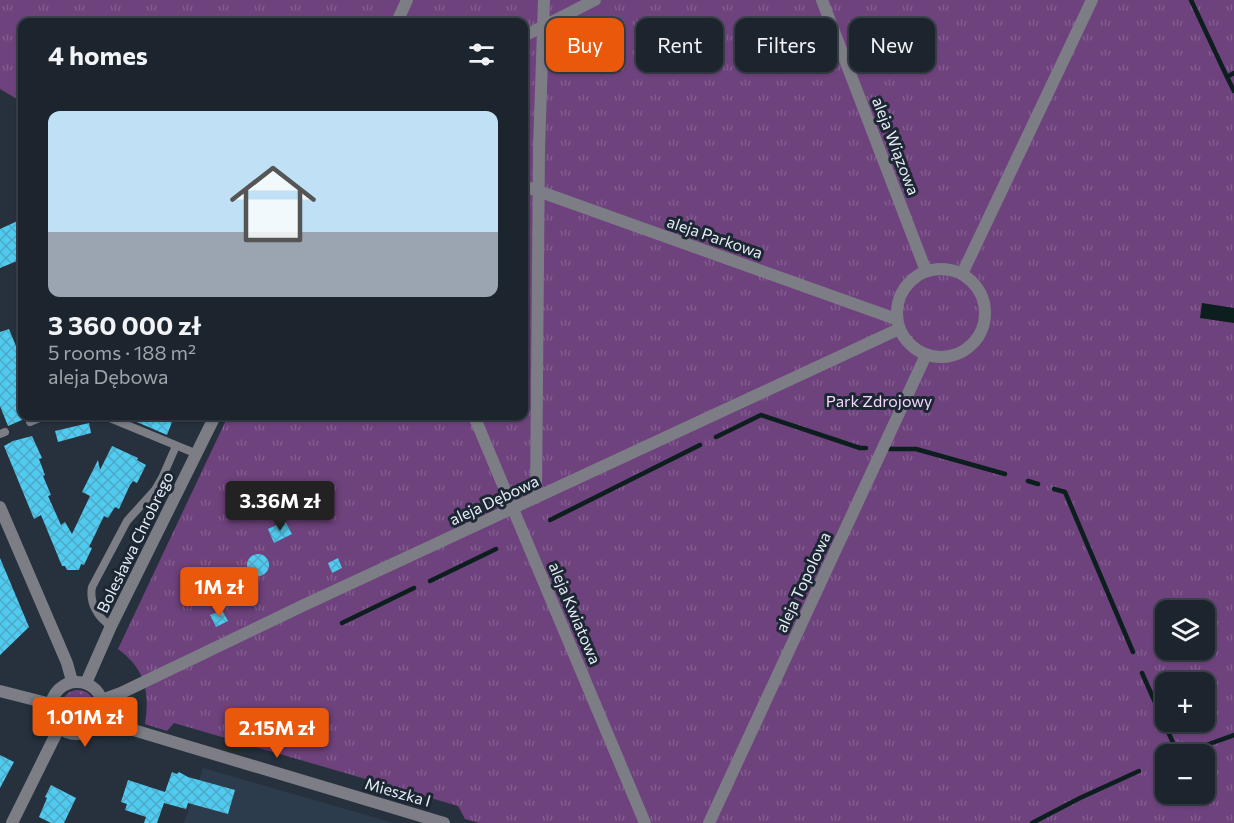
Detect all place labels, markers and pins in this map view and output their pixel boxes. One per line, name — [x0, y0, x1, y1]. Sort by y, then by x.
pin: 3.36M zł — [218, 481, 342, 532]
pin: 1M zł — [177, 567, 261, 618]
pin: 1.01M zł — [23, 697, 147, 748]
pin: 2.15M zł — [215, 708, 339, 759]

